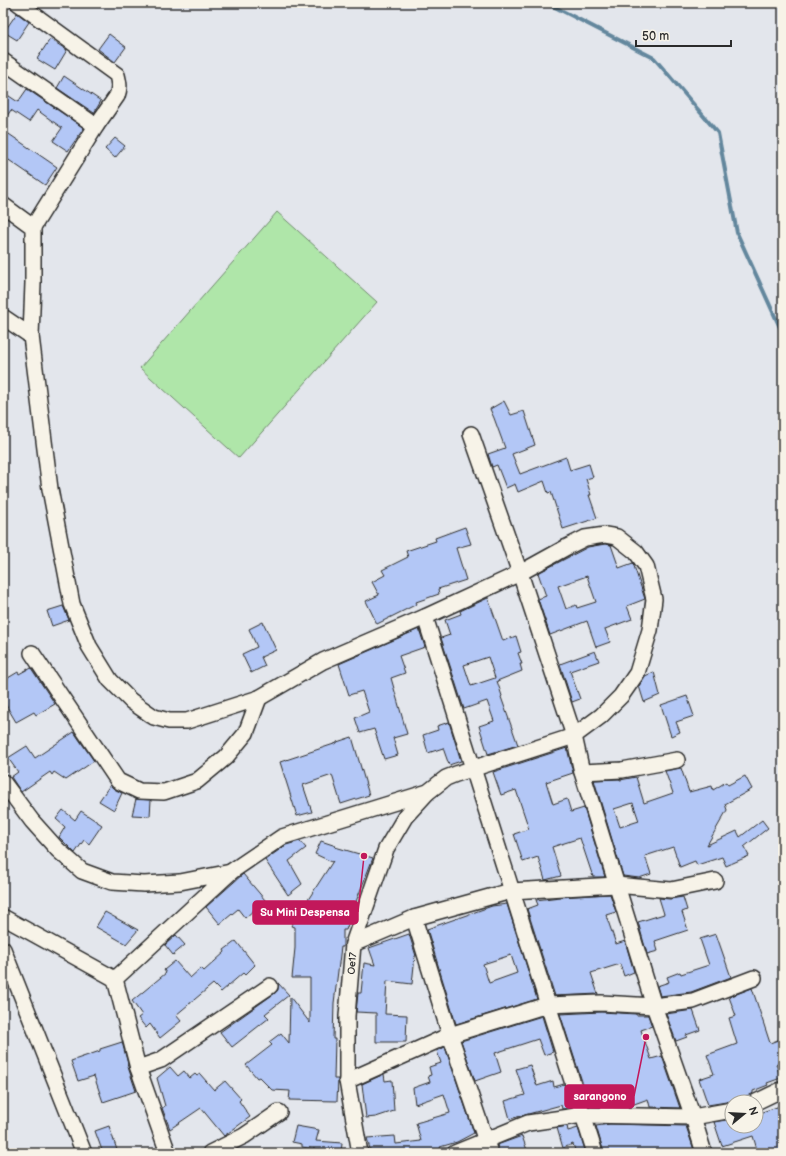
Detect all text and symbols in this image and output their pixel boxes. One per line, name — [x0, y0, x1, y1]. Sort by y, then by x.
scale bar — [636, 22, 731, 48]
text: 50 m — [642, 29, 669, 44]
callout: Su Mini Despensa — [253, 901, 358, 924]
text: Su Mini Despensa — [260, 906, 350, 919]
street label: Oe17 — [345, 952, 359, 975]
callout: sarangono — [565, 1085, 634, 1108]
text: sarangono — [573, 1090, 627, 1103]
north arrow — [724, 1094, 764, 1134]
text: N — [746, 1105, 760, 1117]

